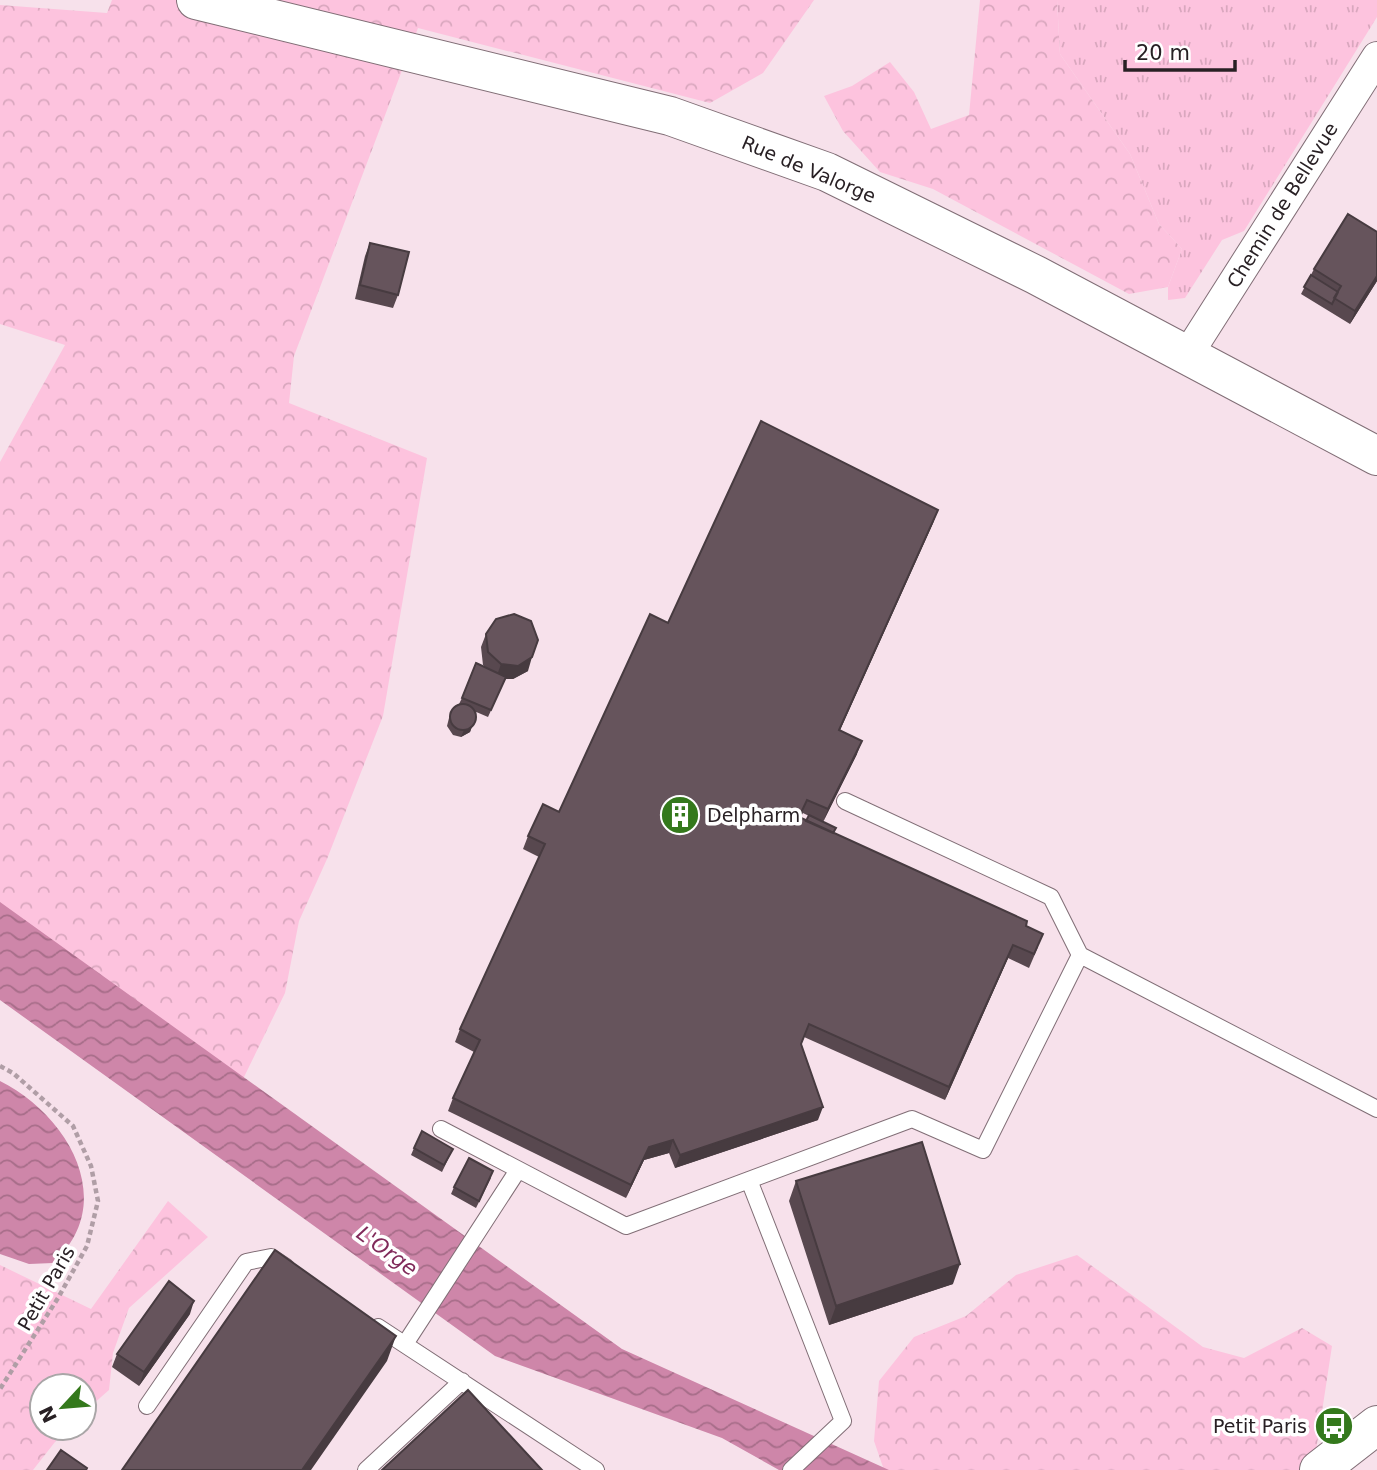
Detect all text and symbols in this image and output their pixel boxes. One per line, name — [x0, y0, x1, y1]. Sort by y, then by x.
scale bar — [1125, 28, 1235, 72]
text: 20 m — [1136, 41, 1190, 65]
street label: Chemin de Bellevue — [1222, 118, 1342, 292]
street label: Rue de Valorge — [739, 131, 879, 207]
building icon: Delpharm — [659, 794, 701, 836]
place label: Delpharm — [707, 804, 800, 826]
water label: L'Orge — [352, 1221, 422, 1281]
street label: Petit Paris — [13, 1242, 79, 1334]
north arrow — [28, 1372, 98, 1442]
text: N — [34, 1402, 61, 1426]
bus stop icon: Petit Paris — [1313, 1405, 1355, 1447]
place label: Petit Paris — [1213, 1415, 1307, 1437]

